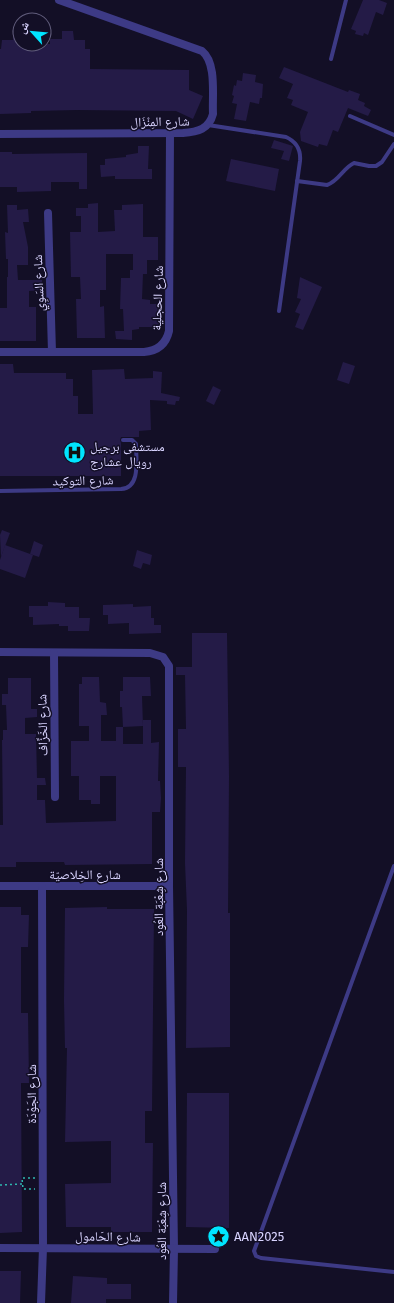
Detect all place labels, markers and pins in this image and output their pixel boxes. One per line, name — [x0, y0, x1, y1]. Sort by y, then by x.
place label: مستشفى برجيل رويال عشارج — [90, 439, 165, 471]
hospital icon: مستشفى برجيل رويال عشارج — [62, 440, 88, 466]
place icon: AAN2025 — [205, 1223, 231, 1249]
place label: AAN2025 — [234, 1229, 284, 1244]

